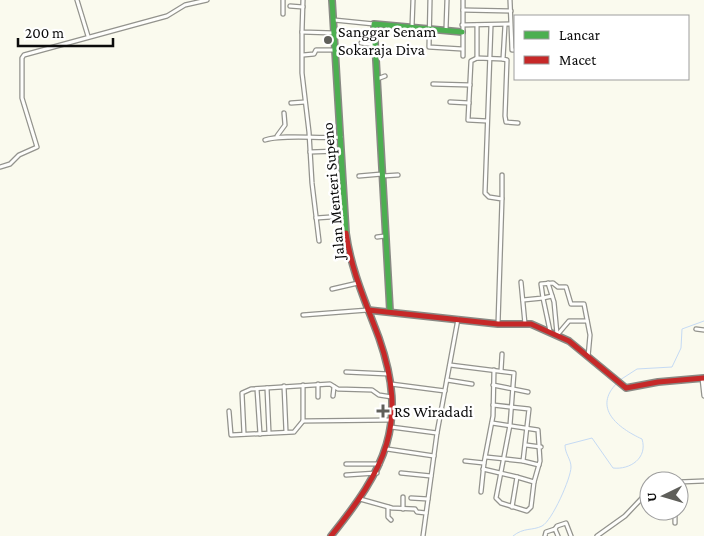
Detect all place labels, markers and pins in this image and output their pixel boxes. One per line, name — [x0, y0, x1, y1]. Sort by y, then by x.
place label: Sanggar Senam Sokaraja Diva — [338, 23, 436, 59]
marker: Sanggar Senam Sokaraja Diva — [322, 34, 334, 46]
place label: RS Wiradadi — [394, 403, 473, 420]
marker: RS Wiradadi — [376, 404, 390, 418]

